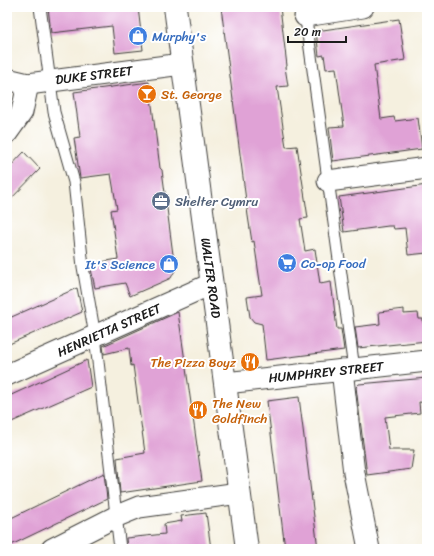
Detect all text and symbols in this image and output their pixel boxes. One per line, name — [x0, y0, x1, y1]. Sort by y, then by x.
scale bar — [288, 18, 346, 44]
text: 20 m — [294, 21, 321, 43]
shop icon: Murphy's — [127, 25, 149, 47]
place label: Murphy's — [152, 25, 206, 48]
street label: DUKE STREET — [54, 59, 136, 91]
bar icon: St. George — [136, 83, 158, 105]
place label: St. George — [161, 83, 222, 106]
office icon: Shelter Cymru — [150, 190, 172, 212]
place label: Shelter Cymru — [175, 190, 258, 213]
street label: WALTER ROAD — [194, 236, 228, 320]
supermarket icon: Co-op Food — [276, 252, 298, 274]
place label: Co-op Food — [301, 252, 367, 275]
place label: It's Science — [84, 253, 155, 276]
shop icon: It's Science — [158, 253, 180, 275]
street label: HENRIETTA STREET — [53, 296, 166, 363]
place label: The Pizza Boyz — [151, 351, 237, 374]
restaurant icon: The Pizza Boyz — [239, 351, 261, 373]
street label: HUMPHREY STREET — [267, 354, 386, 389]
place label: The New Goldfinch — [212, 392, 267, 430]
restaurant icon: The New Goldfinch — [187, 399, 209, 421]

